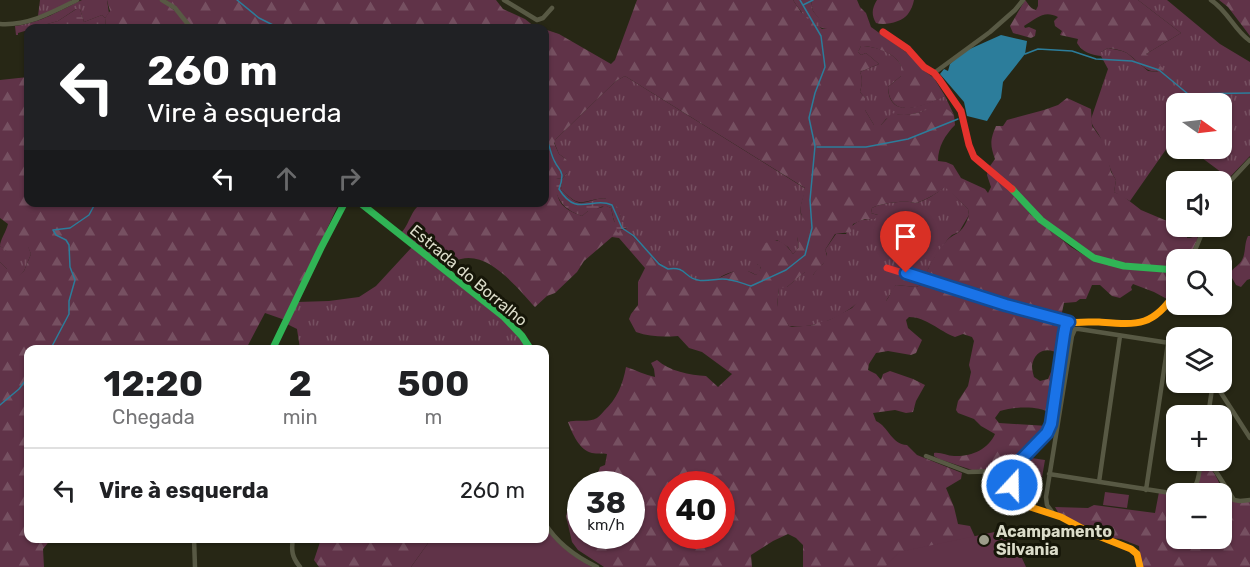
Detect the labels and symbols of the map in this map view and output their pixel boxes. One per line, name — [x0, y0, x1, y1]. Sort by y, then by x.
north arrow — [1166, 93, 1232, 159]
pin — [880, 211, 931, 273]
street label: Estrada do Borralho — [406, 221, 531, 330]
position arrow — [980, 453, 1044, 517]
speed limit sign: 40 — [657, 471, 735, 549]
place label: Acampamento Silvania — [996, 522, 1112, 559]
marker: Acampamento Silvania — [977, 533, 991, 547]

